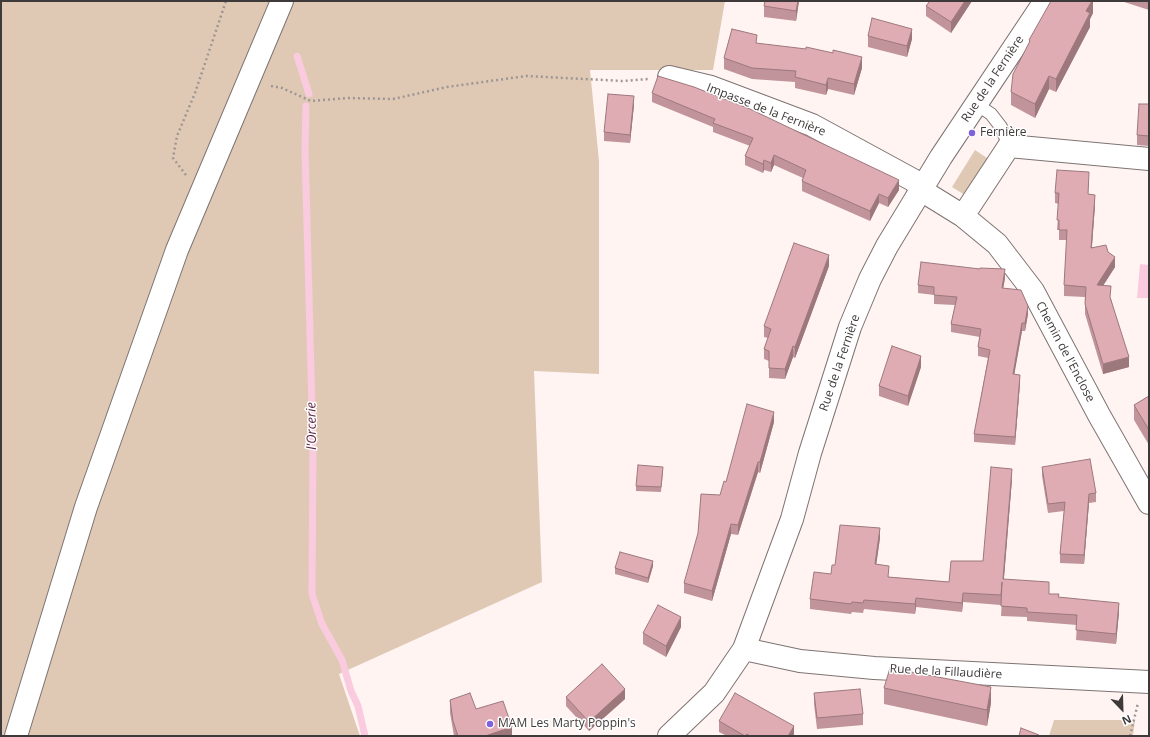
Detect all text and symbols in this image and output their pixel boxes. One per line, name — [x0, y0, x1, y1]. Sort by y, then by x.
street label: Rue de la Fernière — [959, 33, 1027, 125]
street label: Impasse de la Fernière — [704, 81, 828, 139]
place label: Fernière — [980, 126, 1027, 140]
marker: Fernière — [967, 128, 977, 138]
street label: Chemin de l'Enclose — [1032, 299, 1098, 405]
street label: Rue de la Fernière — [817, 313, 863, 413]
water label: l'Orcerie — [304, 402, 320, 450]
street label: Rue de la Fillaudière — [889, 662, 1003, 682]
north arrow — [1102, 689, 1142, 729]
text: N — [1120, 712, 1134, 729]
place label: MAM Les Marty Poppin's — [498, 717, 636, 731]
marker: MAM Les Marty Poppin's — [485, 719, 495, 729]

